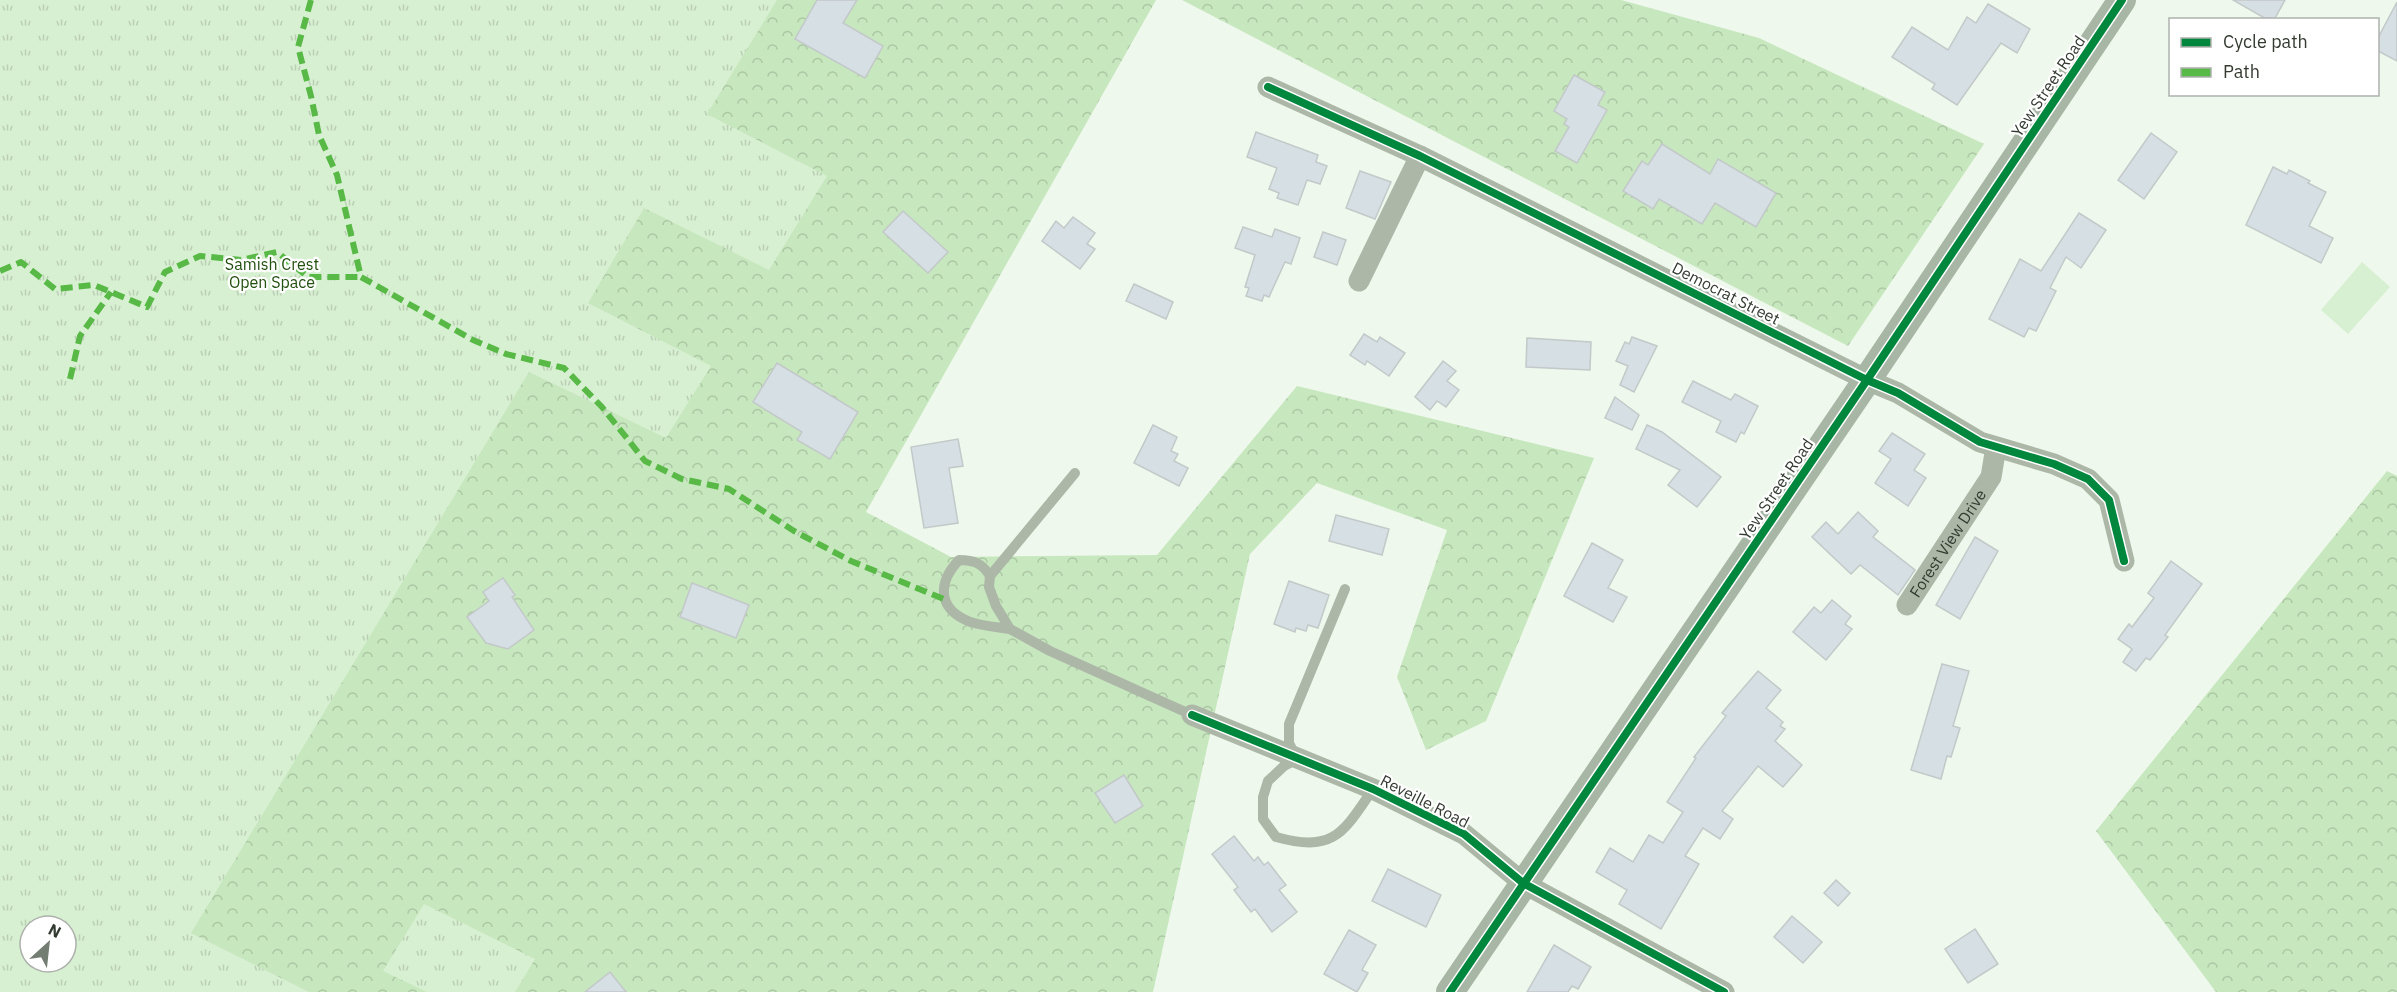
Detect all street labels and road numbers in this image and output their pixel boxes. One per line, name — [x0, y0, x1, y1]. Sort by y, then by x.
street label: Yew Street Road — [2007, 32, 2089, 140]
street label: Democrat Street — [1669, 257, 1783, 329]
street label: Yew Street Road — [1735, 435, 1817, 543]
street label: Forest View Drive — [1905, 485, 1990, 601]
street label: Reveille Road — [1377, 770, 1473, 832]

